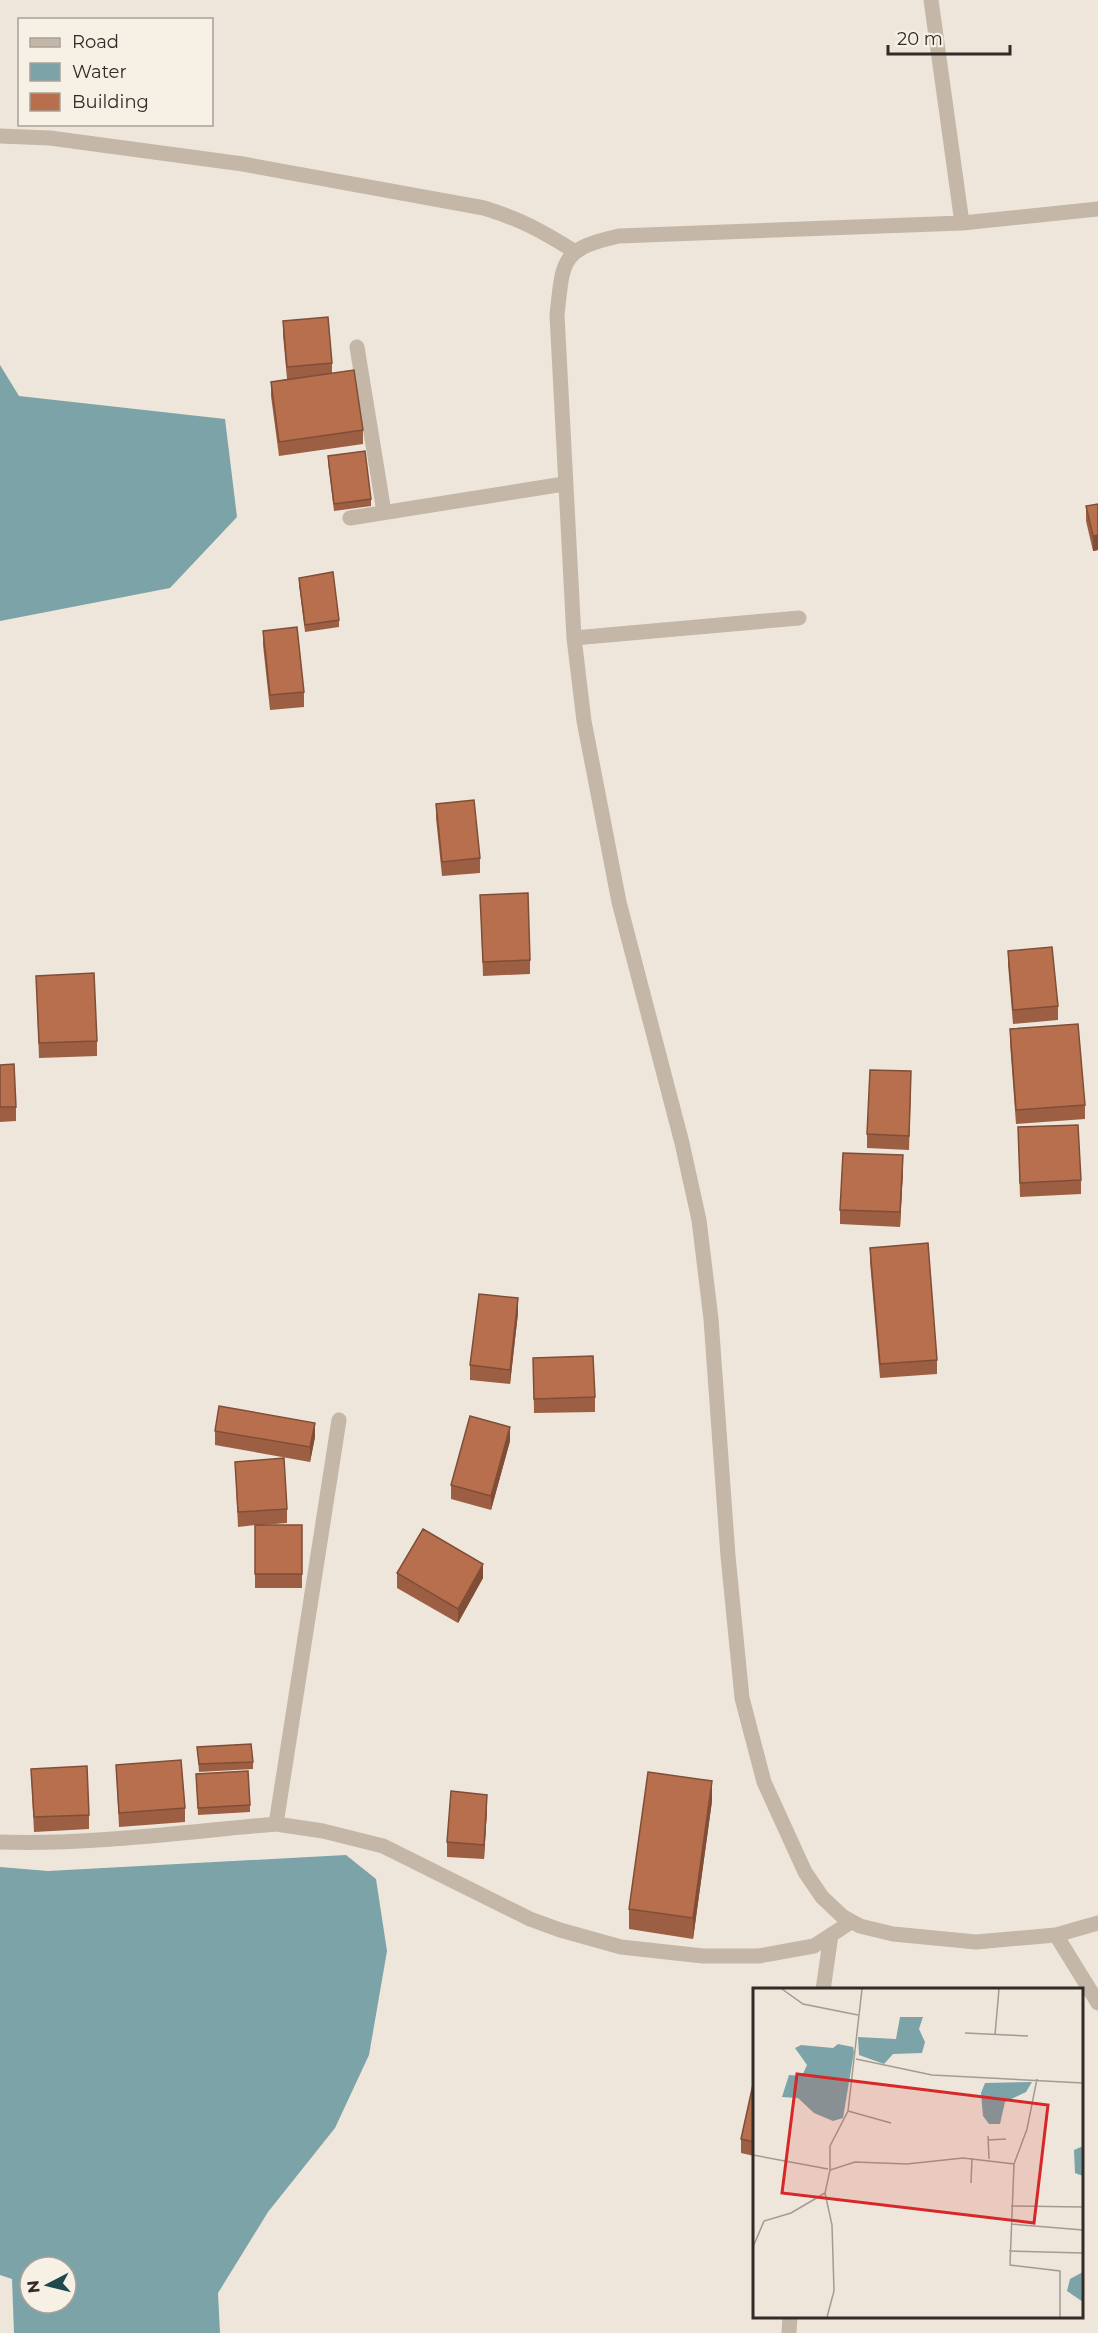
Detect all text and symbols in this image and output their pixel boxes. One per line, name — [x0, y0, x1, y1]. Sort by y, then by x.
legend — [18, 18, 213, 126]
scale bar — [888, 18, 1010, 56]
text: 20 m — [897, 28, 943, 50]
text: Road — [72, 31, 119, 53]
text: Water — [72, 61, 127, 83]
text: Building — [72, 91, 149, 113]
inset map — [753, 1988, 1083, 2318]
north arrow — [18, 2255, 78, 2315]
text: N — [23, 2279, 44, 2294]

